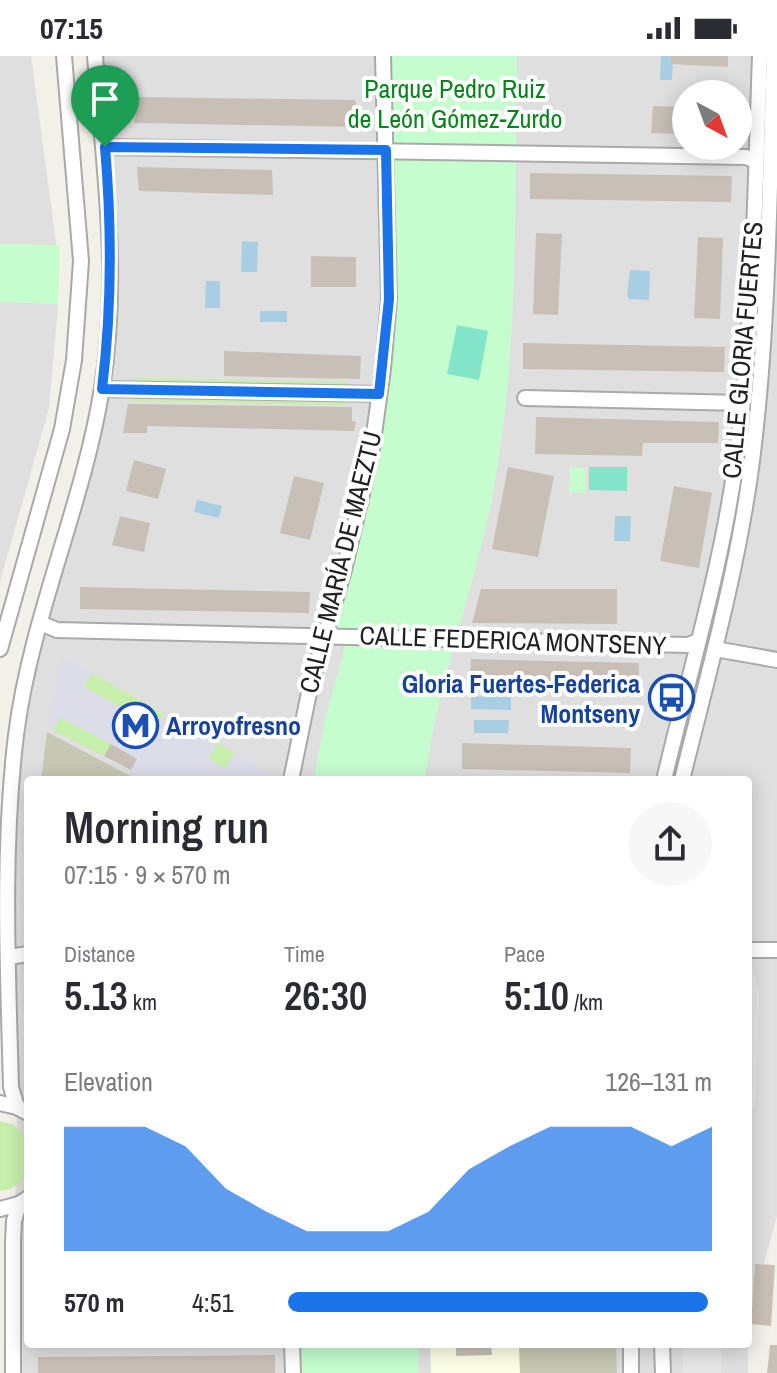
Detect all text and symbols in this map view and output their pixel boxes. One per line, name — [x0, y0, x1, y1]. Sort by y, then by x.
text: 07:15 — [40, 8, 103, 48]
pin — [71, 65, 139, 147]
park label: Parque Pedro Ruiz de León Gómez-Zurdo — [348, 71, 562, 136]
icon: arrive — [83, 77, 127, 121]
north arrow — [672, 80, 752, 160]
map controls — [672, 80, 752, 160]
street label: CALLE GLORIA FUERTES — [713, 220, 771, 480]
street label: CALLE MARÍA DE MAEZTU — [290, 427, 390, 697]
street label: CALLE FEDERICA MONTSENY — [359, 617, 668, 663]
place label: Gloria Fuertes-Federica Montseny — [402, 666, 640, 731]
bus stop icon: Gloria Fuertes-Federica Montseny — [647, 674, 695, 722]
metro station icon: Arroyofresno — [111, 701, 159, 749]
place label: Arroyofresno — [166, 708, 301, 743]
text: Morning run — [64, 797, 269, 857]
button: share — [628, 802, 712, 886]
text: 07:15 · 9 × 570 m — [64, 857, 231, 892]
text: Distance — [64, 939, 135, 969]
text: Time — [284, 939, 325, 969]
text: Pace — [504, 939, 545, 969]
text: 5.13 — [64, 969, 128, 1022]
text: 26:30 — [284, 969, 367, 1022]
text: 5:10 — [504, 969, 569, 1022]
text: km — [128, 987, 157, 1017]
text: /km — [569, 987, 603, 1017]
text: Elevation — [64, 1064, 153, 1099]
text: 126–131 m — [605, 1064, 712, 1099]
text: 570 m — [64, 1285, 124, 1320]
text: 4:51 — [192, 1285, 234, 1320]

